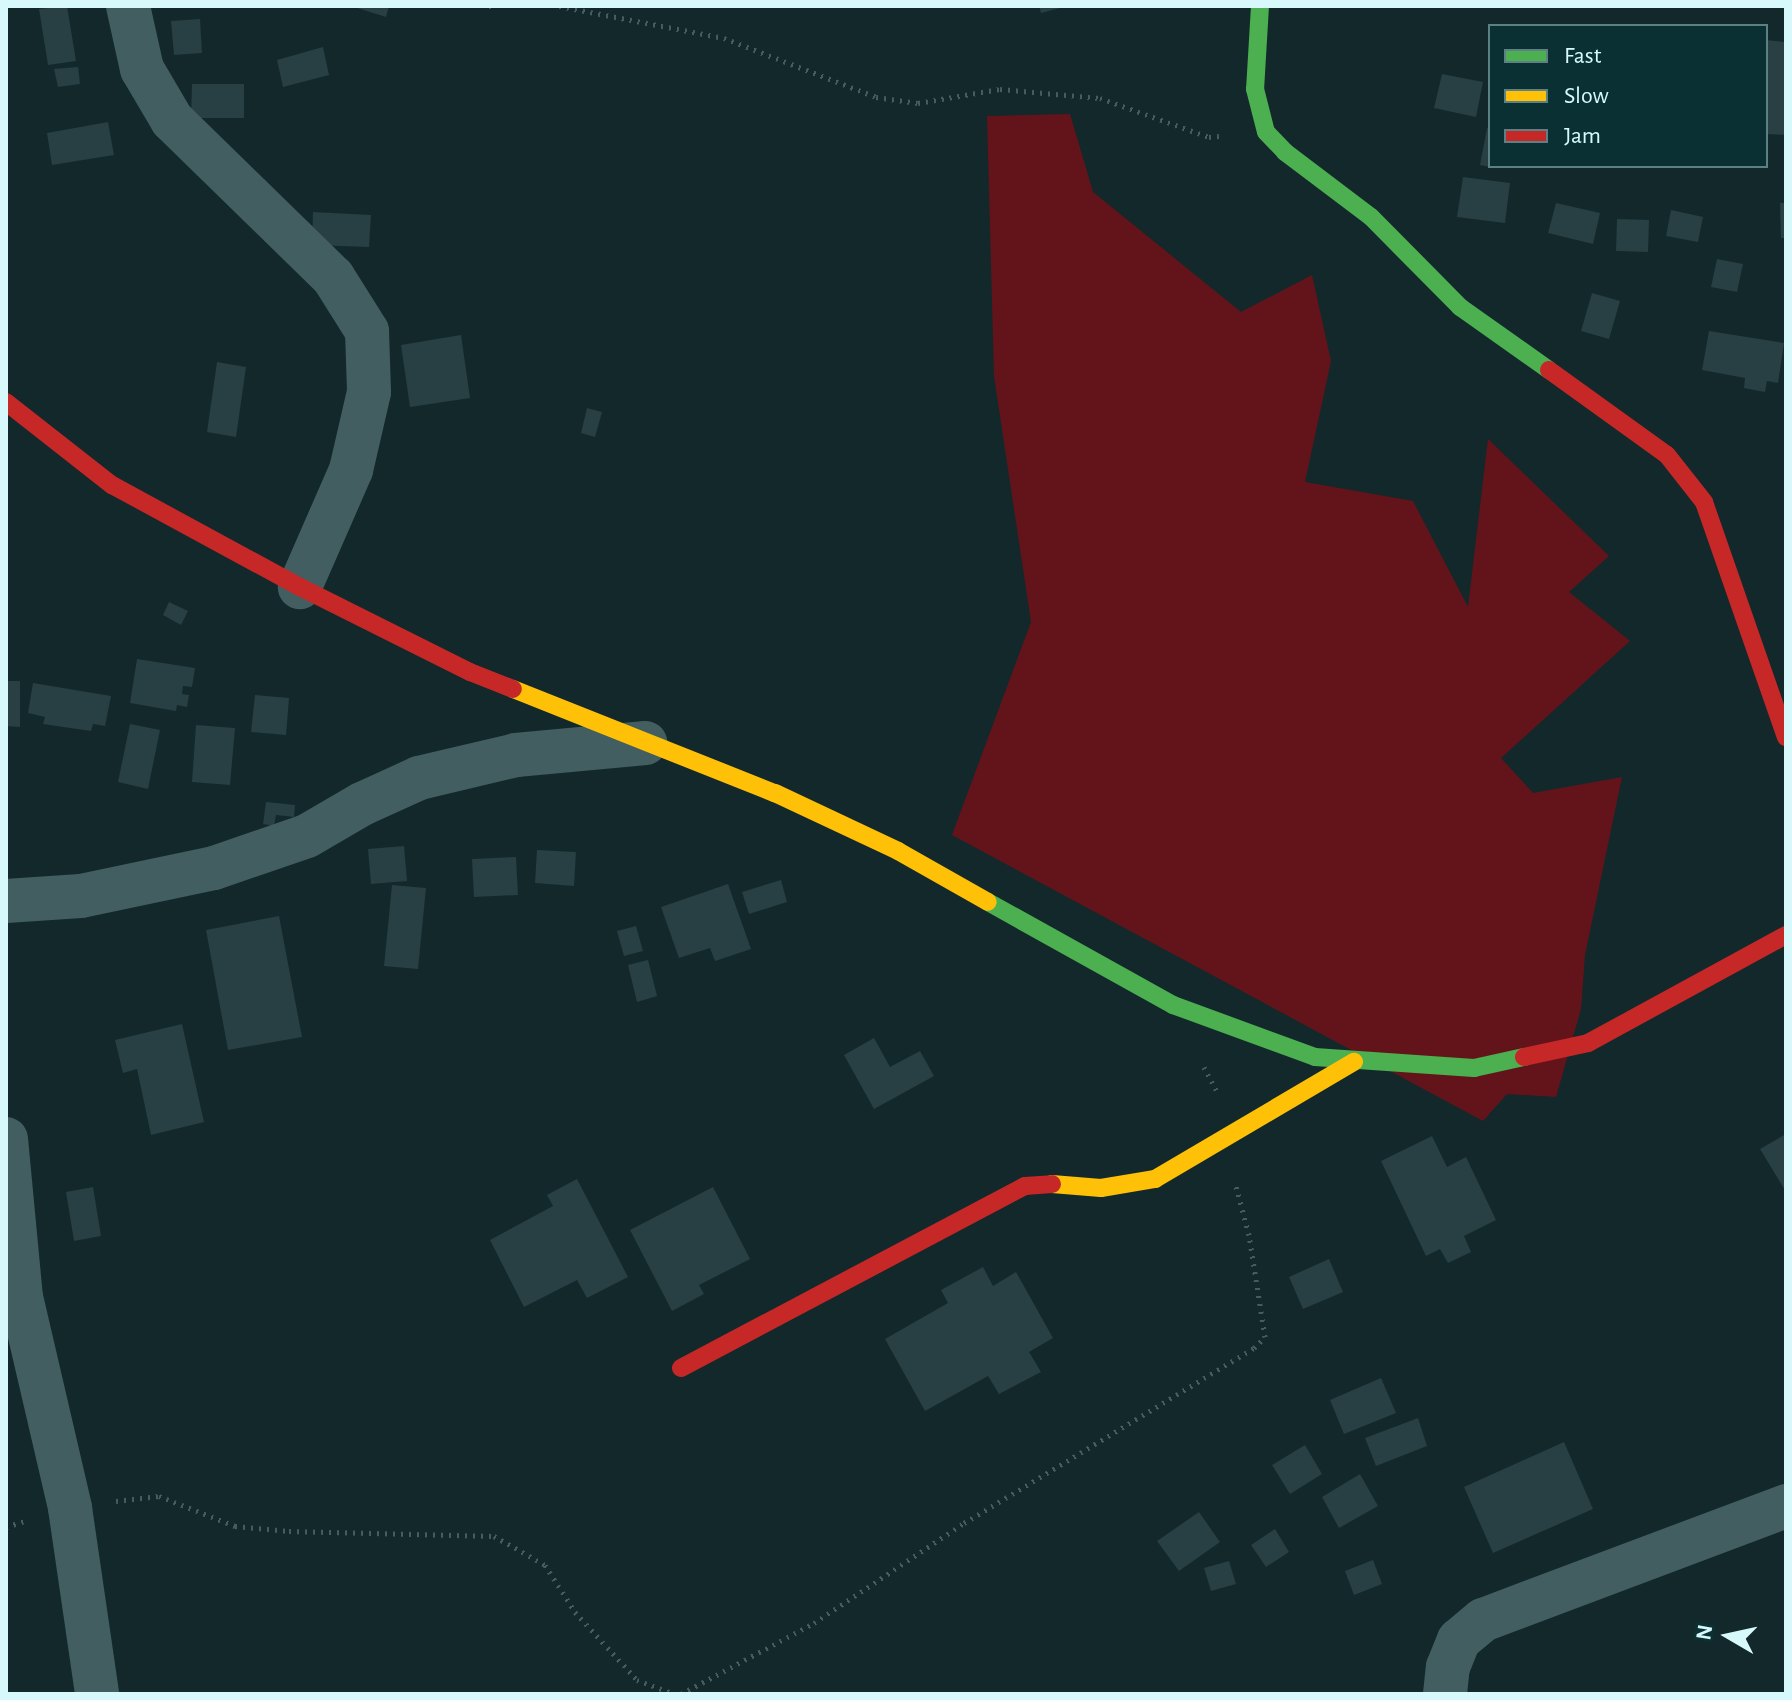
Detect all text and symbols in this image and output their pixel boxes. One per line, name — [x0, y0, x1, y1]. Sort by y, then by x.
legend — [1488, 24, 1768, 168]
text: Fast — [1564, 44, 1601, 68]
text: Slow — [1564, 84, 1609, 108]
text: Jam — [1564, 124, 1601, 148]
north arrow — [1688, 1596, 1768, 1676]
text: N — [1692, 1623, 1716, 1642]

